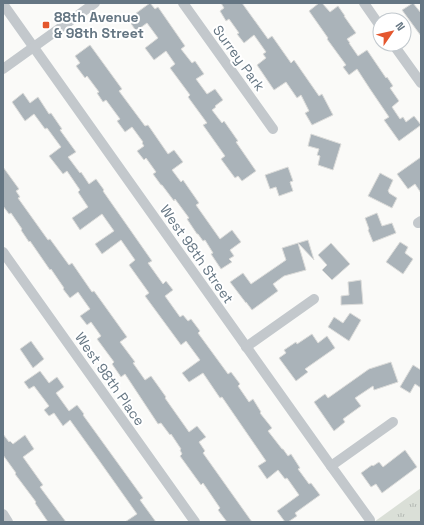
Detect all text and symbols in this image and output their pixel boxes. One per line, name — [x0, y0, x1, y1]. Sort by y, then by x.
place label: 88th Avenue & 98th Street — [54, 8, 144, 42]
north arrow — [372, 12, 412, 52]
text: N — [392, 19, 408, 33]
marker: 88th Avenue & 98th Street — [41, 20, 51, 30]
street label: Surrey Park — [209, 22, 269, 95]
street label: West 98th Street — [156, 201, 238, 307]
street label: West 98th Place — [71, 329, 149, 429]

